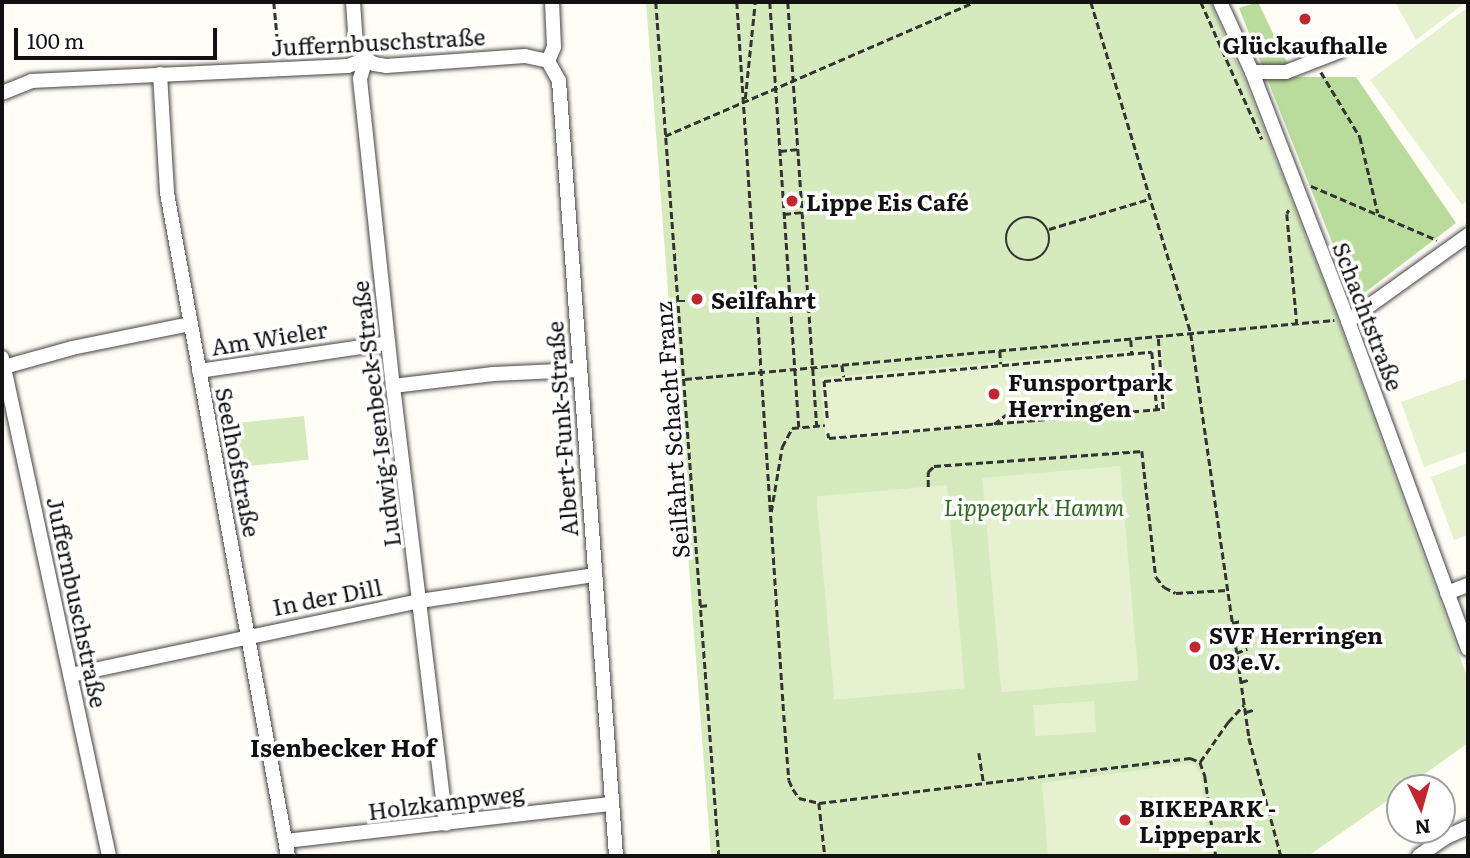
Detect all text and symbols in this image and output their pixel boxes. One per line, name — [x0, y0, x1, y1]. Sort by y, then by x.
marker: Glückaufhalle — [1297, 11, 1313, 27]
scale bar — [18, 14, 220, 58]
street label: Juffernbuschstraße — [270, 22, 486, 60]
text: 100 m — [27, 24, 84, 55]
place label: Glückaufhalle — [1223, 30, 1387, 58]
place label: Lippe Eis Café — [806, 187, 969, 215]
marker: Lippe Eis Café — [784, 193, 800, 209]
street label: Schachtstraße — [1328, 238, 1410, 394]
street label: Ludwig-Isenbeck-Straße — [345, 279, 405, 549]
place label: Seilfahrt — [711, 285, 816, 313]
marker: Seilfahrt — [689, 291, 705, 307]
street label: Seilfahrt Schacht Franz — [648, 301, 694, 559]
street label: Am Wieler — [209, 314, 329, 360]
street label: Albert-Funk-Straße — [540, 320, 582, 538]
place label: Funsportpark Herringen — [1008, 367, 1173, 421]
street label: Seelhofstraße — [211, 385, 267, 539]
marker: Funsportpark Herringen — [986, 386, 1002, 402]
park label: Lippepark Hamm — [944, 492, 1124, 520]
street label: Juffernbuschstraße — [42, 494, 114, 710]
street label: In der Dill — [270, 572, 384, 620]
place label: SVF Herringen 03 e.V. — [1209, 620, 1383, 674]
marker: SVF Herringen 03 e.V. — [1187, 639, 1203, 655]
district label: Isenbecker Hof — [250, 733, 436, 761]
north arrow — [1386, 774, 1456, 844]
street label: Holzkampweg — [366, 778, 526, 824]
place label: BIKEPARK - Lippepark — [1139, 793, 1276, 847]
marker: BIKEPARK - Lippepark — [1117, 812, 1133, 828]
text: N — [1413, 813, 1432, 843]

